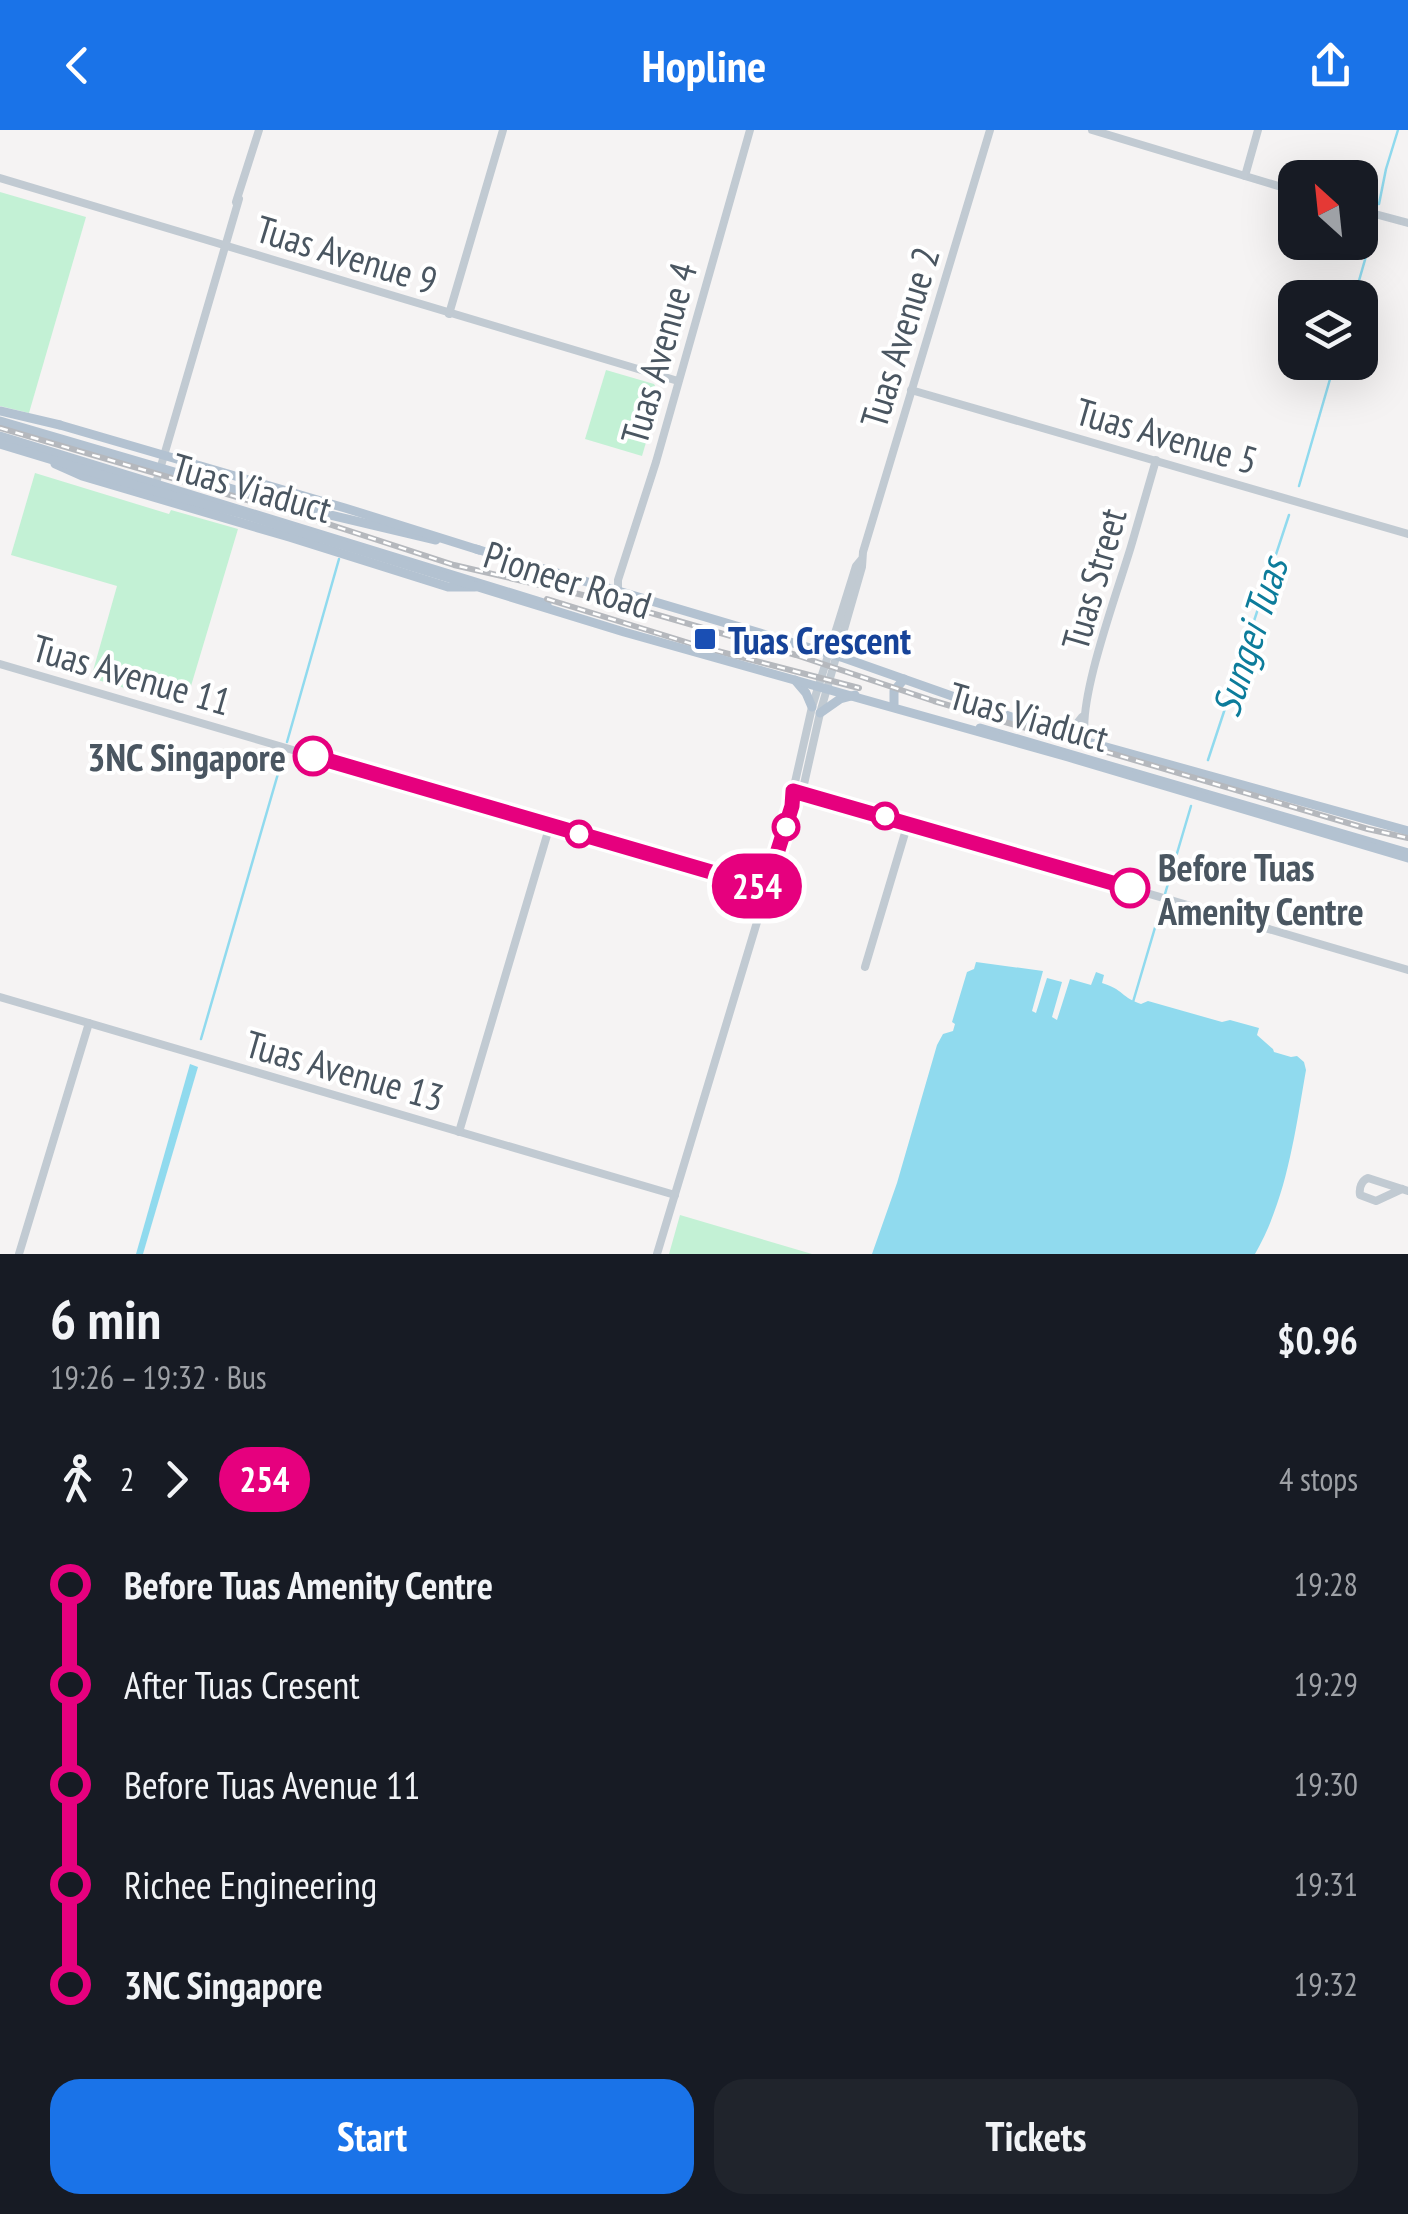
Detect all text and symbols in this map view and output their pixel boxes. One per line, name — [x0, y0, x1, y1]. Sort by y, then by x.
text: Hopline — [642, 36, 766, 94]
icon: back — [50, 38, 105, 93]
icon: share — [1303, 38, 1358, 93]
north arrow — [1278, 160, 1378, 260]
map controls — [1278, 160, 1378, 380]
street label: Tuas Avenue 9 — [251, 203, 443, 305]
street label: Tuas Avenue 2 — [848, 241, 950, 433]
street label: Tuas Avenue 4 — [609, 257, 707, 449]
button: layers — [1278, 280, 1378, 380]
street label: Tuas Avenue 5 — [1071, 386, 1263, 484]
street label: Tuas Viaduct — [167, 441, 338, 533]
street label: Tuas Street — [1049, 502, 1137, 655]
street label: Pioneer Road — [478, 529, 658, 629]
water label: Sungei Tuas — [1199, 548, 1300, 723]
place label: Tuas Crescent — [728, 615, 911, 664]
street label: Tuas Avenue 11 — [27, 622, 237, 726]
marker: Tuas Crescent — [692, 626, 718, 652]
street label: Tuas Viaduct — [944, 670, 1115, 762]
place label: 3NC Singapore — [87, 732, 286, 781]
marker: 3NC Singapore — [294, 737, 332, 775]
unlabelled marker — [872, 803, 898, 829]
unlabelled marker — [773, 814, 799, 840]
unlabelled marker — [566, 821, 592, 847]
place label: Before Tuas Amenity Centre — [1157, 842, 1364, 935]
line badge: 254 — [700, 854, 814, 918]
text: 254 — [732, 863, 782, 909]
marker: Before Tuas Amenity Centre — [1111, 869, 1149, 907]
street label: Tuas Avenue 13 — [240, 1018, 450, 1122]
text: 6 min — [50, 1283, 161, 1354]
text: $0.96 — [1277, 1315, 1358, 1364]
text: 19:26 – 19:32 · Bus — [50, 1356, 267, 1398]
icon: walk — [50, 1452, 105, 1507]
icon: forward — [149, 1452, 204, 1507]
text: 254 — [239, 1456, 290, 1502]
text: 2 — [120, 1458, 134, 1500]
text: 4 stops — [1279, 1458, 1358, 1500]
text: Before Tuas Amenity Centre — [124, 1560, 493, 1609]
text: 19:28 — [1294, 1563, 1358, 1605]
text: After Tuas Cresent — [124, 1660, 360, 1709]
text: 19:29 — [1294, 1663, 1358, 1705]
text: Before Tuas Avenue 11 — [124, 1760, 420, 1809]
text: 19:30 — [1294, 1763, 1358, 1805]
text: Richee Engineering — [124, 1860, 377, 1909]
text: 19:31 — [1294, 1863, 1358, 1905]
text: 3NC Singapore — [124, 1960, 323, 2009]
text: 19:32 — [1294, 1963, 1358, 2005]
button: Start — [50, 2079, 694, 2194]
button: Tickets — [714, 2079, 1358, 2194]

